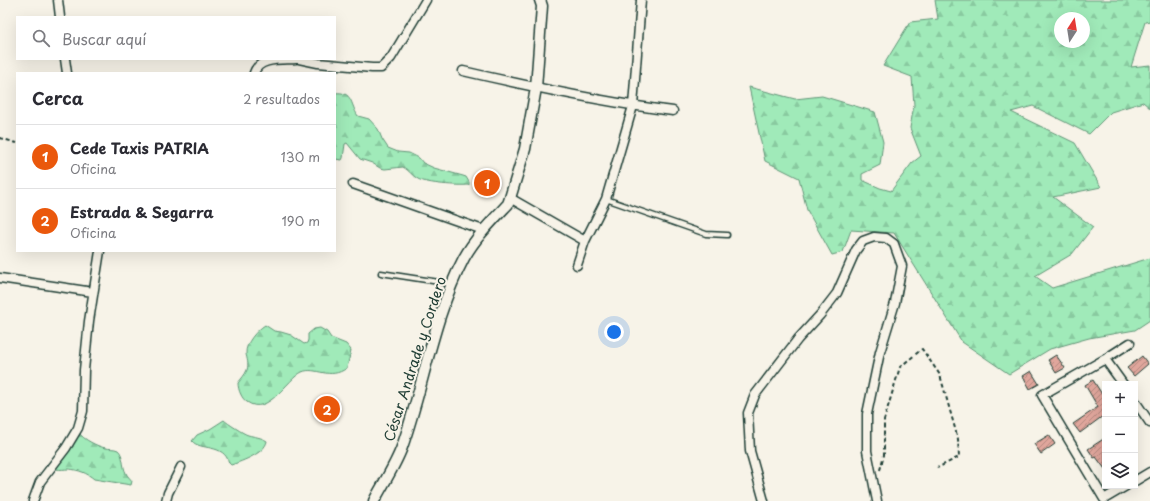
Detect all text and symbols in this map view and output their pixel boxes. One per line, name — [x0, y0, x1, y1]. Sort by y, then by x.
north arrow — [1054, 12, 1090, 48]
search box — [16, 16, 336, 60]
icon: search — [30, 27, 52, 49]
text: Buscar aquí — [62, 27, 146, 50]
text: Cerca — [32, 85, 83, 111]
text: 2 resultados — [243, 89, 320, 108]
text: Cede Taxis PATRIA — [70, 136, 209, 159]
text: 1 — [42, 147, 48, 166]
text: 130 m — [281, 147, 320, 166]
text: Oficina — [70, 159, 116, 178]
pin: 1 — [474, 168, 500, 198]
text: Estrada & Segarra — [70, 200, 214, 223]
text: 2 — [40, 211, 50, 230]
text: 190 m — [281, 211, 320, 230]
text: Oficina — [70, 223, 116, 242]
street label: César Andrade y Cordero — [378, 274, 451, 444]
your location — [604, 322, 624, 342]
map controls — [1102, 381, 1138, 489]
button: + — [1102, 381, 1138, 417]
pin: 2 — [314, 394, 340, 424]
button: − — [1102, 417, 1138, 453]
button: layers — [1102, 453, 1138, 489]

